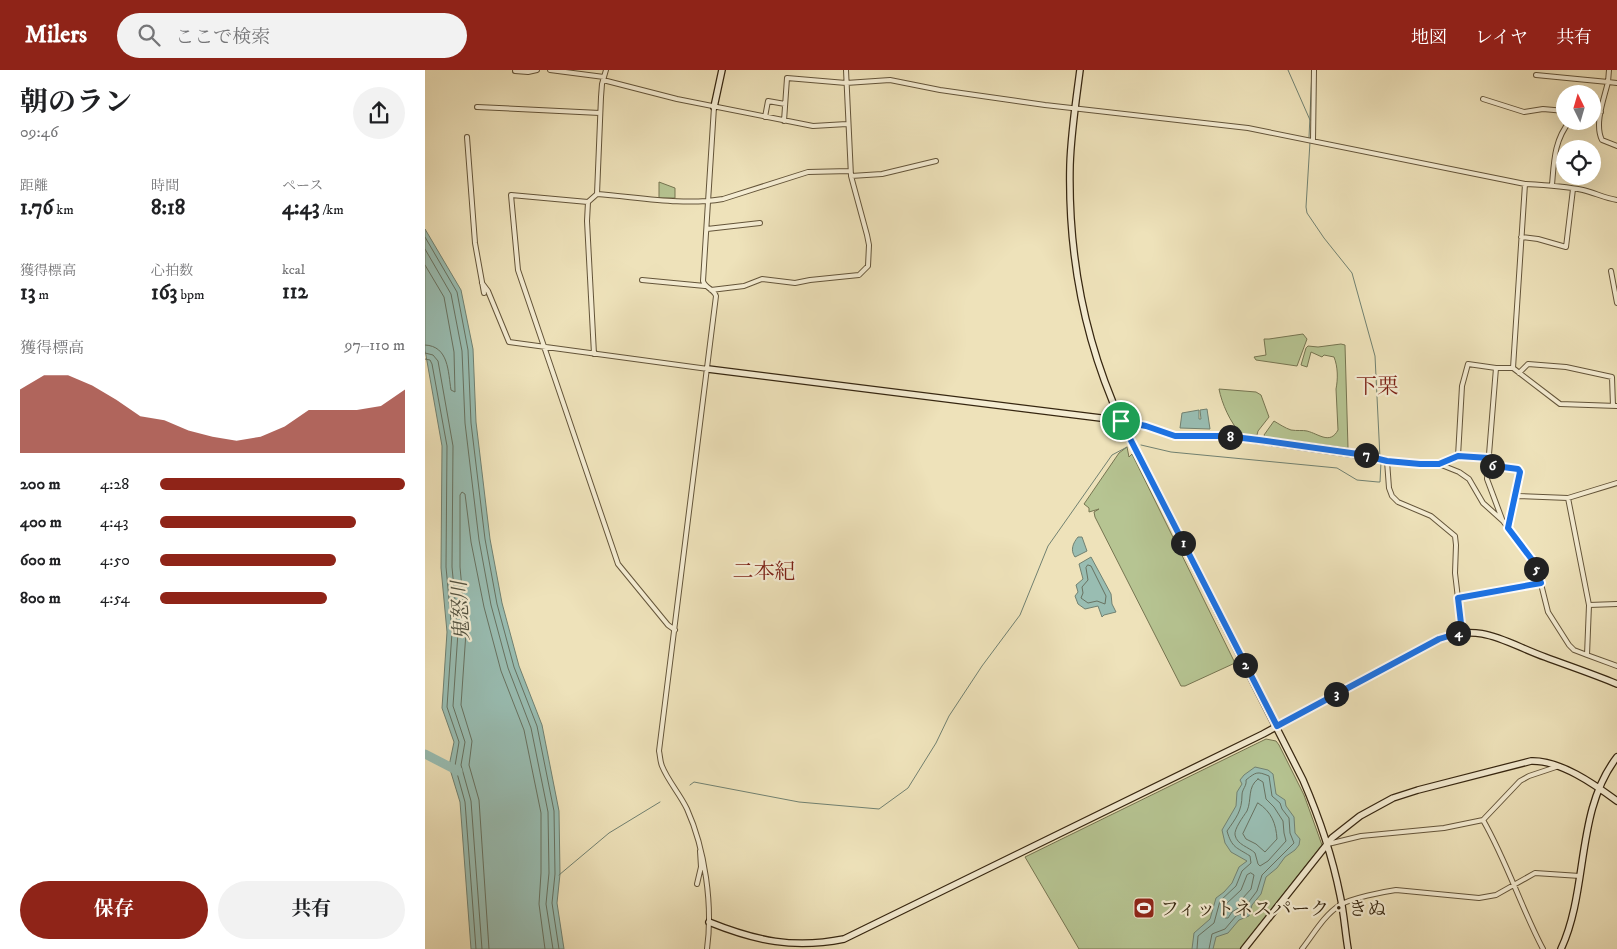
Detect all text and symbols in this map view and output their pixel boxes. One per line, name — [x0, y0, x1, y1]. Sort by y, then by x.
search box — [117, 13, 467, 58]
text: Milers — [25, 20, 87, 50]
icon: search — [135, 21, 163, 49]
text: ここで検索 — [175, 26, 270, 49]
text: 地図 — [1411, 27, 1447, 49]
text: レイヤ — [1475, 27, 1528, 49]
text: 共有 — [1556, 27, 1592, 49]
text: 朝のラン — [20, 85, 132, 120]
north arrow — [1556, 85, 1601, 130]
map controls — [1556, 85, 1601, 185]
button: share — [353, 87, 405, 139]
text: 09:46 — [20, 122, 58, 142]
button: locate — [1556, 140, 1601, 185]
text: 距離 — [20, 177, 48, 195]
text: 時間 — [151, 177, 179, 195]
text: ペース — [282, 177, 323, 195]
text: 1.76 — [20, 195, 53, 221]
text: 8:18 — [151, 195, 185, 221]
text: 4:43 — [282, 195, 320, 221]
text: km — [53, 201, 74, 219]
text: /km — [320, 201, 344, 219]
text: kcal — [282, 261, 305, 279]
text: 獲得標高 — [20, 262, 76, 280]
text: 心拍数 — [151, 262, 193, 280]
text: 112 — [282, 279, 308, 305]
text: 13 — [20, 280, 36, 306]
text: 163 — [151, 280, 177, 306]
text: m — [36, 286, 49, 304]
text: bpm — [177, 286, 205, 304]
text: 97–110 m — [344, 335, 405, 355]
text: 獲得標高 — [20, 338, 84, 358]
district label: 下栗 — [1356, 374, 1398, 400]
pin — [1100, 400, 1142, 442]
icon: arrive — [1107, 407, 1135, 435]
pin: 8 — [1217, 424, 1243, 450]
text: 8 — [1227, 428, 1234, 446]
pin: 7 — [1353, 442, 1379, 468]
text: 7 — [1363, 446, 1370, 464]
pin: 6 — [1479, 454, 1505, 478]
text: 6 — [1489, 457, 1496, 475]
text: 200 m — [20, 474, 61, 494]
text: 4:28 — [100, 474, 129, 494]
text: 400 m — [20, 512, 62, 532]
text: 4:43 — [100, 512, 129, 532]
pin: 1 — [1171, 530, 1195, 556]
text: 1 — [1181, 534, 1186, 552]
text: 600 m — [20, 550, 61, 570]
text: 4:50 — [100, 550, 130, 570]
pin: 5 — [1523, 556, 1549, 582]
district label: 二本紀 — [733, 559, 796, 585]
text: 5 — [1533, 560, 1540, 578]
water label: 鬼怒川 — [447, 578, 476, 642]
text: 800 m — [20, 588, 61, 608]
text: 4:54 — [100, 588, 130, 608]
pin: 4 — [1445, 620, 1471, 646]
text: 4 — [1454, 624, 1463, 642]
pin: 2 — [1233, 652, 1257, 678]
text: 2 — [1242, 656, 1249, 674]
pin: 3 — [1323, 682, 1349, 706]
text: 3 — [1334, 685, 1339, 703]
button: 保存 — [20, 881, 208, 939]
button: 共有 — [218, 881, 405, 939]
sports icon: フィットネスパーク・きぬ — [1132, 896, 1156, 920]
place label: フィットネスパーク・きぬ — [1160, 898, 1386, 921]

